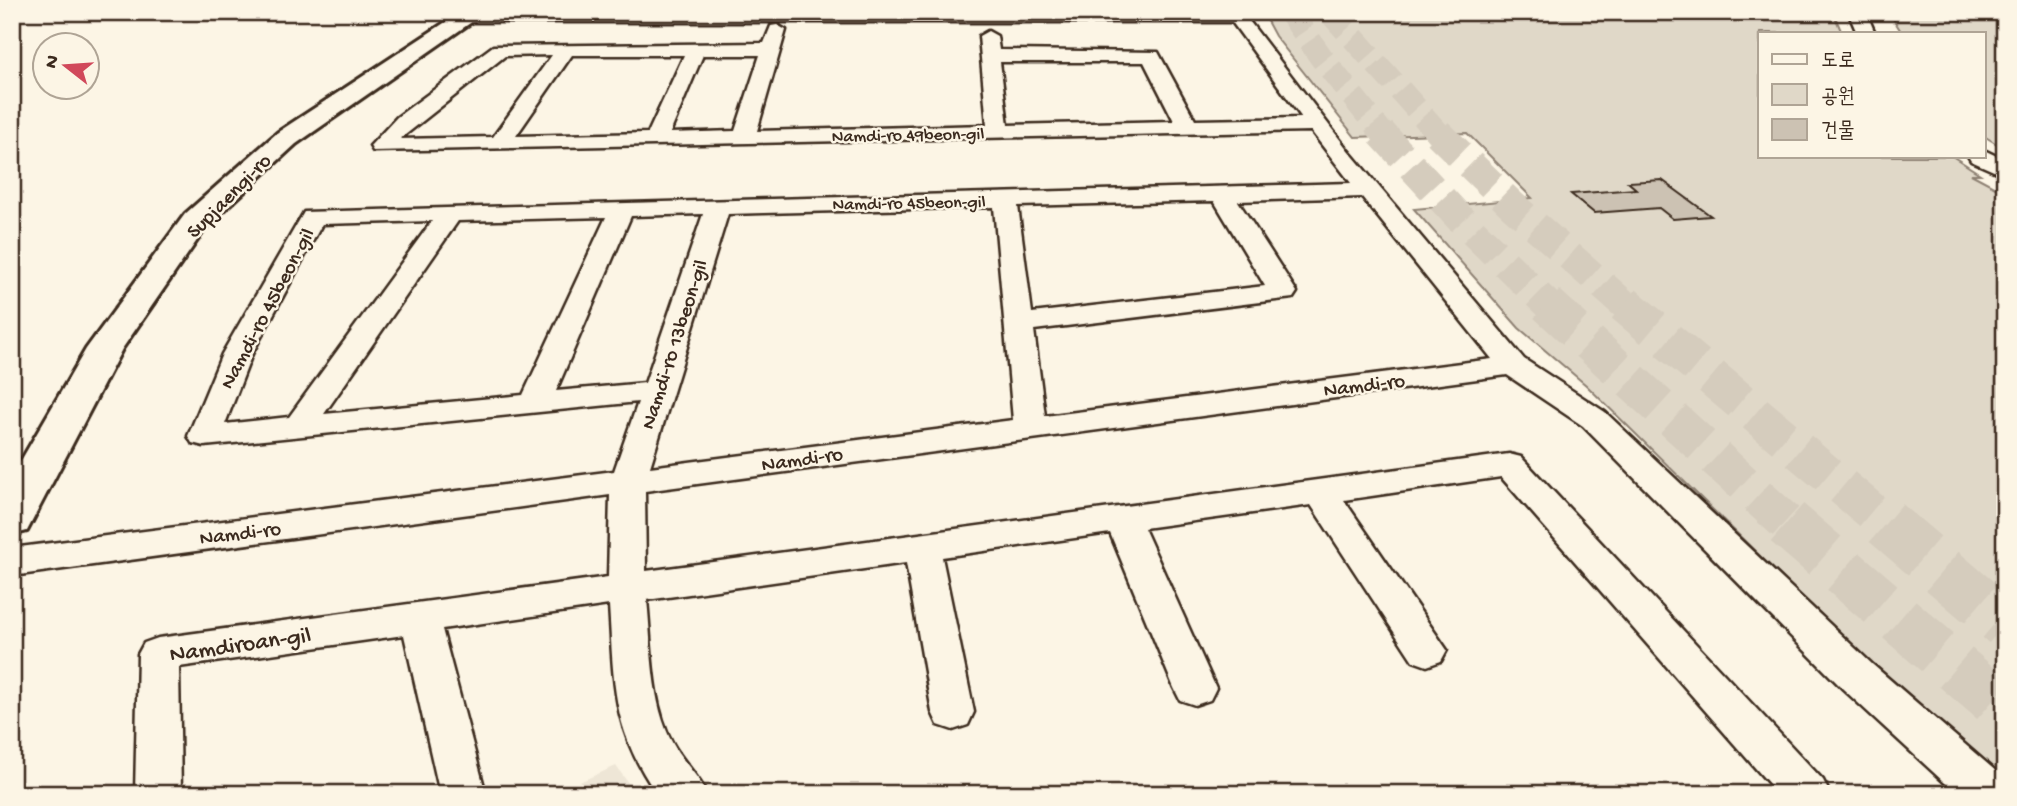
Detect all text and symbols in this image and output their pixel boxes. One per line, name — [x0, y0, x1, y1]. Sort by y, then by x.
north arrow — [32, 32, 102, 102]
legend — [1758, 32, 1986, 158]
text: 도로 — [1821, 50, 1855, 75]
text: N — [40, 53, 66, 71]
text: 공원 — [1821, 86, 1855, 111]
text: 건물 — [1821, 120, 1855, 145]
street label: Namdi-ro 49beon-gil — [832, 125, 985, 148]
street label: Supjaengi-ro — [183, 150, 278, 245]
street label: Namdi-ro 45beon-gil — [832, 193, 986, 216]
street label: Namdi-ro 45beon-gil — [216, 225, 322, 394]
street label: Namdi-ro 13beon-gil — [637, 257, 716, 433]
street label: Namdi-ro — [1322, 370, 1407, 405]
street label: Namdi-ro — [760, 443, 845, 480]
street label: Namdi-ro — [198, 518, 283, 553]
street label: Namdiroan-gil — [168, 622, 313, 671]

